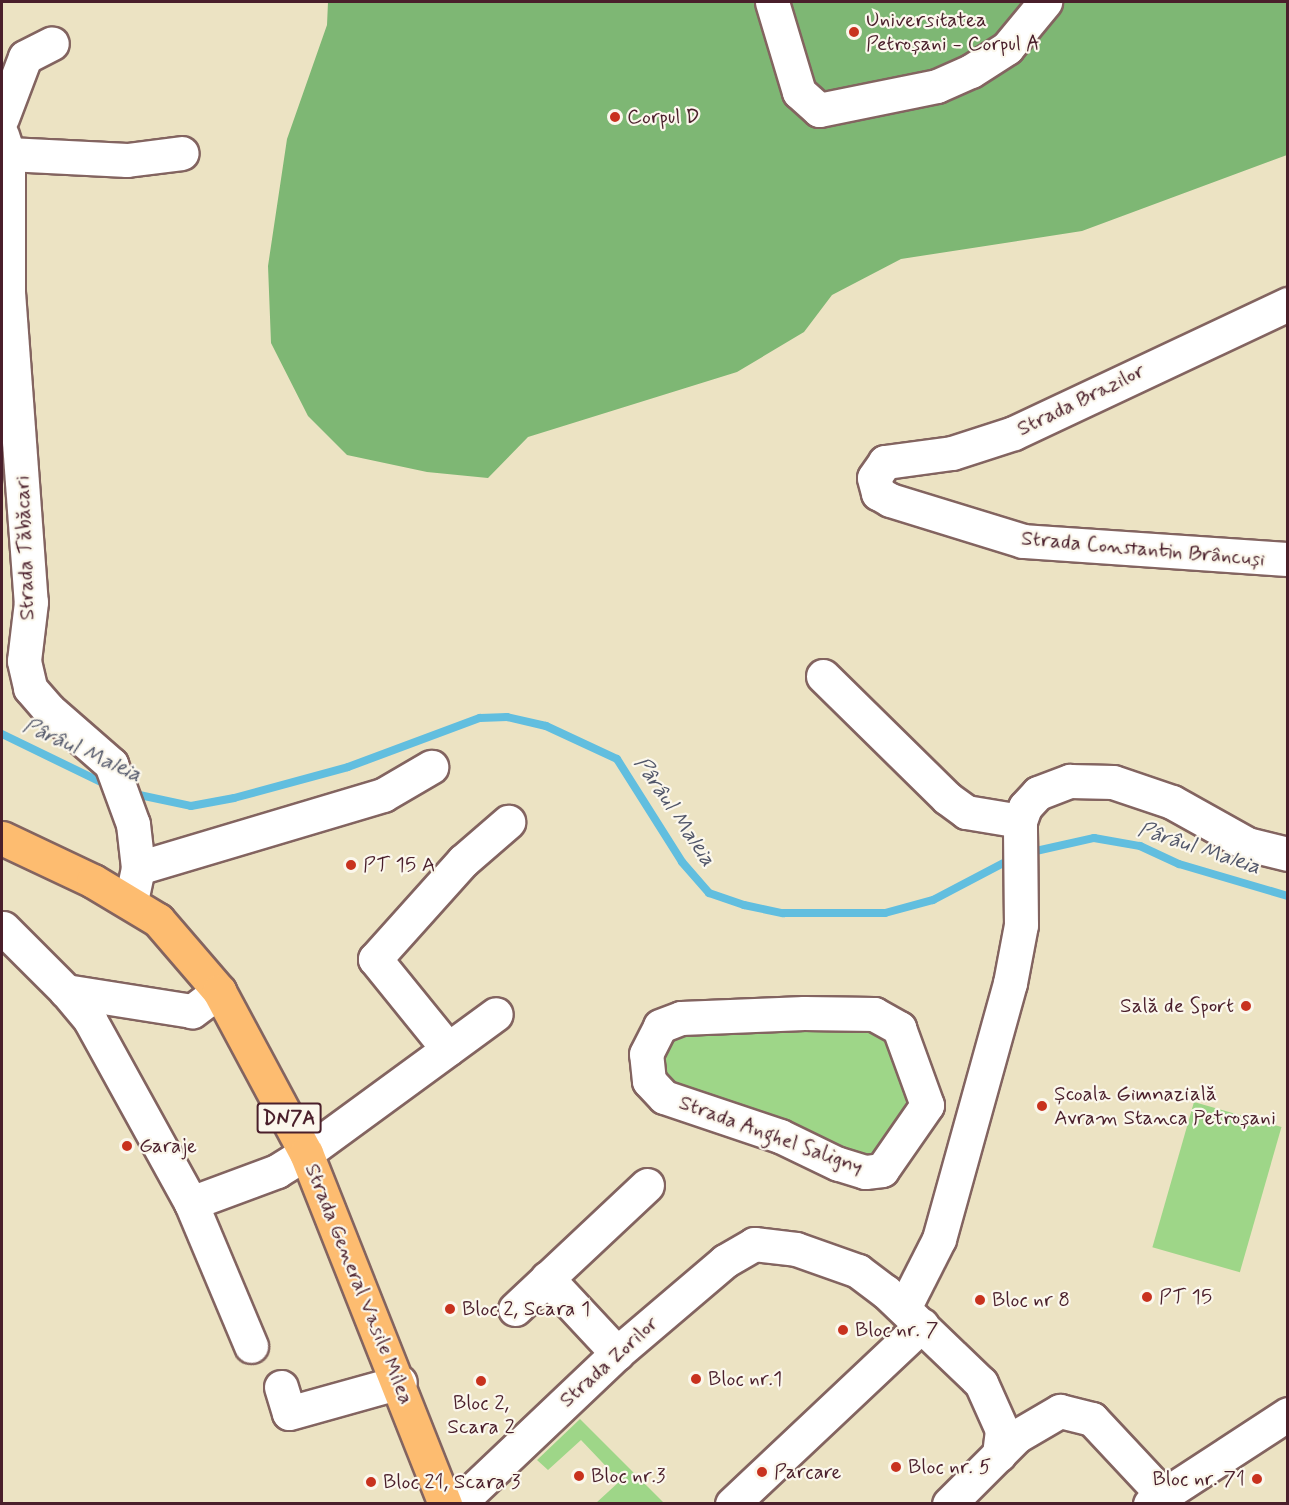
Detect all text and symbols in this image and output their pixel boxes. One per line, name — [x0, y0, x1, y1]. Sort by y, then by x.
place label: Universitatea Petroșani - Corpul A — [866, 7, 1040, 57]
marker: Universitatea Petroșani - Corpul A — [847, 25, 861, 39]
place label: Corpul D — [627, 104, 701, 130]
marker: Corpul D — [608, 110, 622, 124]
street label: Strada Brazilor — [1014, 359, 1148, 441]
street label: Strada Tăbăcari — [10, 476, 40, 620]
street label: Strada Constantin Brâncuși — [1021, 526, 1265, 572]
water label: Pârâul Maleia — [18, 713, 146, 789]
water label: Pârâul Maleia — [627, 752, 721, 872]
water label: Pârâul Maleia — [1134, 817, 1264, 881]
place label: PT 15 A — [363, 852, 435, 878]
marker: PT 15 A — [344, 858, 358, 872]
place label: Sală de Sport — [1112, 993, 1234, 1019]
marker: Sală de Sport — [1239, 999, 1253, 1013]
place label: Școala Gimnazială Avram Stanca Petroșani — [1054, 1081, 1274, 1131]
street label: Strada Anghel Saligny — [675, 1090, 867, 1180]
marker: Școala Gimnazială Avram Stanca Petroșani — [1035, 1099, 1049, 1113]
road number: DN7A — [256, 1101, 322, 1135]
place label: Garaje — [139, 1133, 197, 1159]
marker: Garaje — [120, 1139, 134, 1153]
street label: Strada General Vasile Milea — [300, 1162, 418, 1406]
place label: PT 15 — [1159, 1284, 1212, 1310]
place label: Bloc nr 8 — [992, 1287, 1070, 1313]
marker: PT 15 — [1140, 1290, 1154, 1304]
marker: Bloc nr 8 — [973, 1293, 987, 1307]
place label: Bloc 2, Scara 1 — [462, 1296, 590, 1322]
marker: Bloc 2, Scara 1 — [443, 1302, 457, 1316]
street label: Strada Zorilor — [554, 1311, 664, 1413]
place label: Bloc nr. 7 — [855, 1317, 938, 1343]
marker: Bloc nr. 7 — [836, 1323, 850, 1337]
place label: Bloc nr.1 — [708, 1366, 782, 1392]
marker: Bloc nr.1 — [689, 1372, 703, 1386]
marker: Bloc 2, Scara 2 — [474, 1374, 488, 1388]
place label: Bloc 2, Scara 2 — [447, 1390, 515, 1440]
place label: Bloc nr. 5 — [908, 1454, 991, 1480]
place label: Parcare — [774, 1459, 841, 1485]
marker: Bloc nr. 5 — [889, 1460, 903, 1474]
place label: Bloc nr.3 — [591, 1463, 665, 1489]
marker: Parcare — [755, 1465, 769, 1479]
place label: Bloc nr. 71 — [1153, 1466, 1245, 1492]
place label: Bloc 21, Scara 3 — [383, 1469, 521, 1495]
marker: Bloc nr.3 — [572, 1469, 586, 1483]
marker: Bloc nr. 71 — [1250, 1472, 1264, 1486]
marker: Bloc 21, Scara 3 — [364, 1475, 378, 1489]

